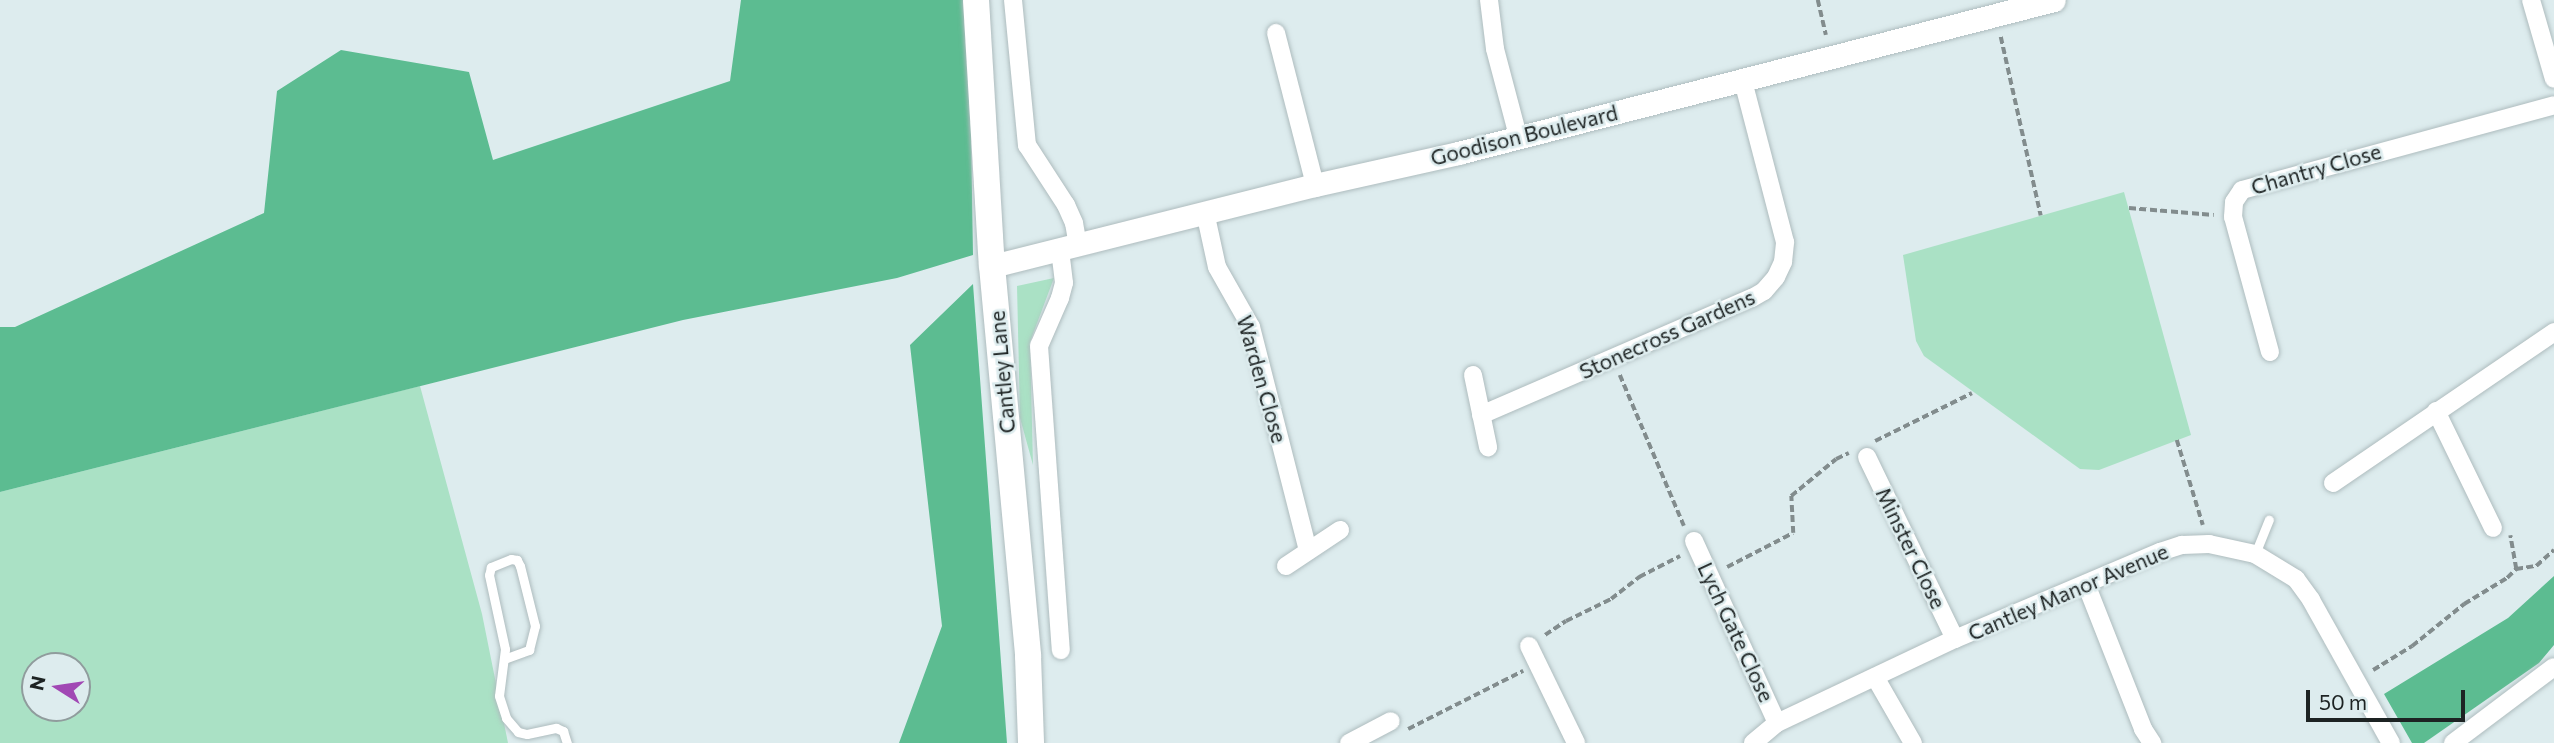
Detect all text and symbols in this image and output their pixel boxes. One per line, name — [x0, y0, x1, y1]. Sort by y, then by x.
street label: Goodison Boulevard — [1428, 100, 1620, 170]
street label: Chantry Close — [2248, 138, 2384, 200]
street label: Stonecross Gardens — [1575, 284, 1759, 384]
street label: Cantley Lane — [984, 310, 1020, 434]
street label: Warden Close — [1232, 312, 1292, 446]
street label: Minster Close — [1871, 483, 1951, 613]
street label: Cantley Manor Avenue — [1964, 538, 2172, 646]
street label: Lych Gate Close — [1693, 558, 1779, 706]
north arrow — [21, 652, 91, 722]
text: N — [24, 674, 50, 692]
scale bar — [2309, 676, 2468, 720]
text: 50 m — [2319, 689, 2367, 714]

